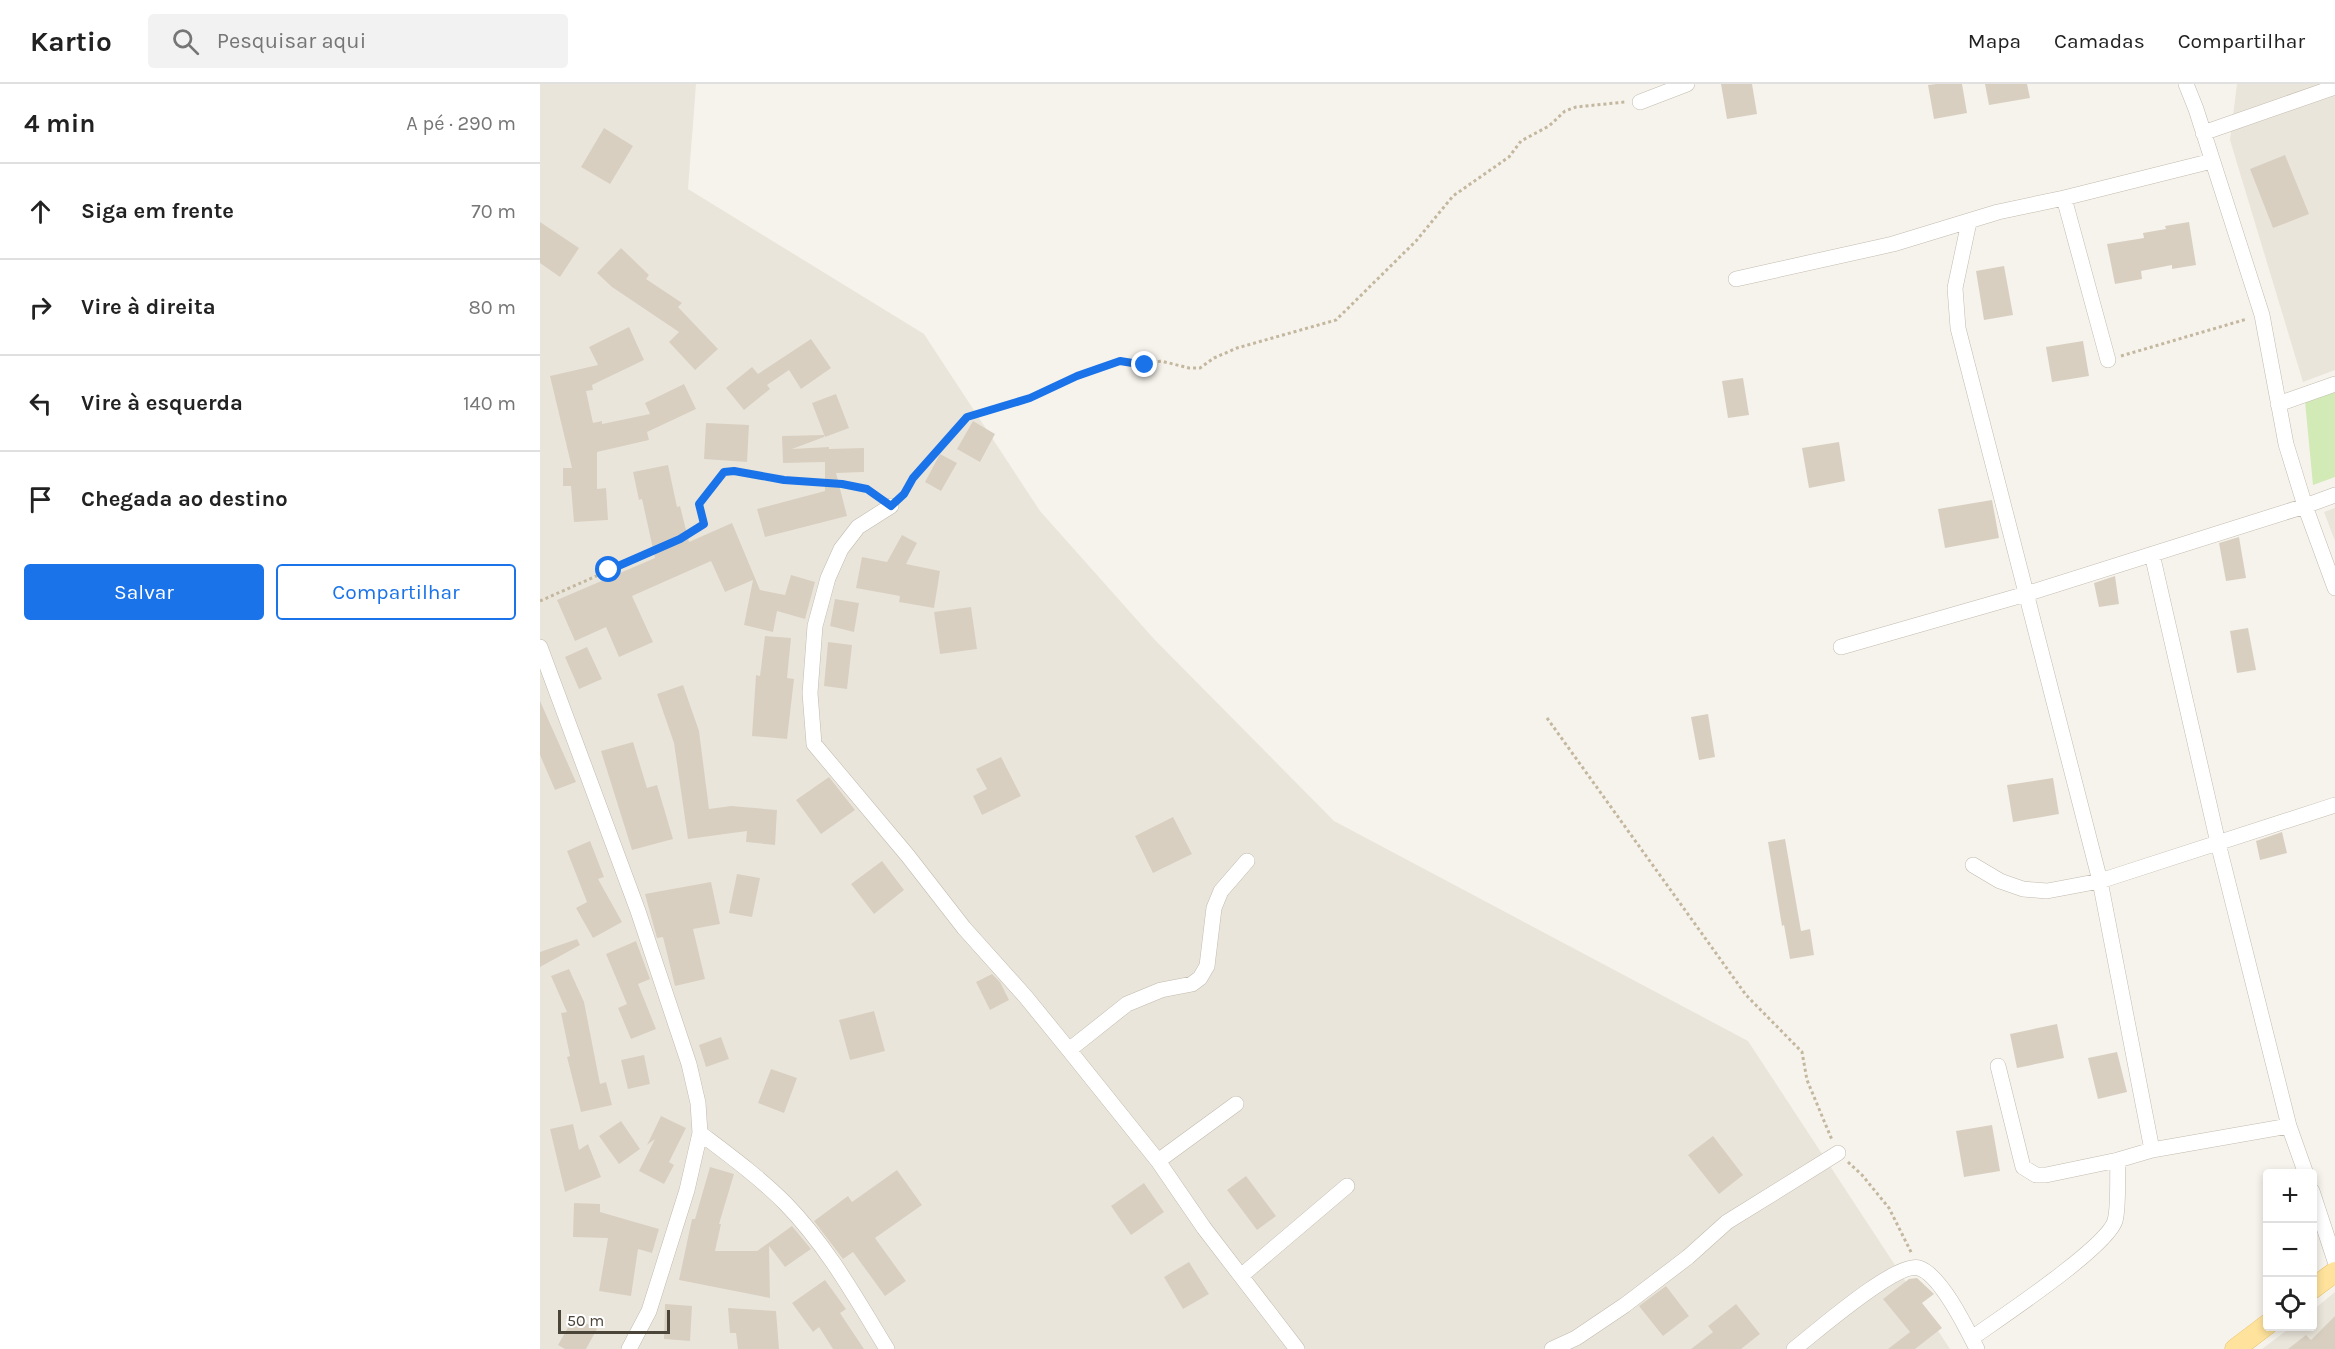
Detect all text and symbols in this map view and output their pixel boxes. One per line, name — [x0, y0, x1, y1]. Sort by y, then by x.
search box — [148, 14, 568, 68]
text: Kartio — [30, 25, 112, 58]
icon: search — [169, 25, 202, 58]
text: Pesquisar aqui — [217, 28, 366, 54]
text: Mapa — [1968, 29, 2021, 53]
text: Camadas — [2054, 29, 2145, 53]
text: Compartilhar — [2178, 29, 2305, 53]
text: 4 min — [24, 108, 95, 139]
text: A pé · 290 m — [406, 112, 516, 135]
icon: ahead — [24, 195, 57, 228]
text: Siga em frente — [81, 198, 234, 224]
text: 70 m — [471, 200, 516, 223]
icon: right — [24, 291, 57, 324]
text: Vire à direita — [81, 294, 216, 320]
text: 80 m — [468, 296, 516, 319]
route end — [1131, 351, 1157, 377]
icon: left — [24, 387, 57, 420]
text: Vire à esquerda — [81, 390, 243, 416]
text: 140 m — [463, 392, 516, 415]
icon: arrive — [24, 483, 57, 516]
text: Chegada ao destino — [81, 486, 288, 512]
route start — [595, 556, 621, 582]
button: Salvar — [24, 564, 264, 620]
button: Compartilhar — [276, 564, 516, 620]
map controls — [2263, 1169, 2317, 1331]
button: + — [2263, 1169, 2317, 1223]
button: − — [2263, 1223, 2317, 1277]
button: locate — [2263, 1277, 2317, 1331]
scale bar — [558, 1307, 670, 1334]
text: 50 m — [567, 1311, 604, 1330]

